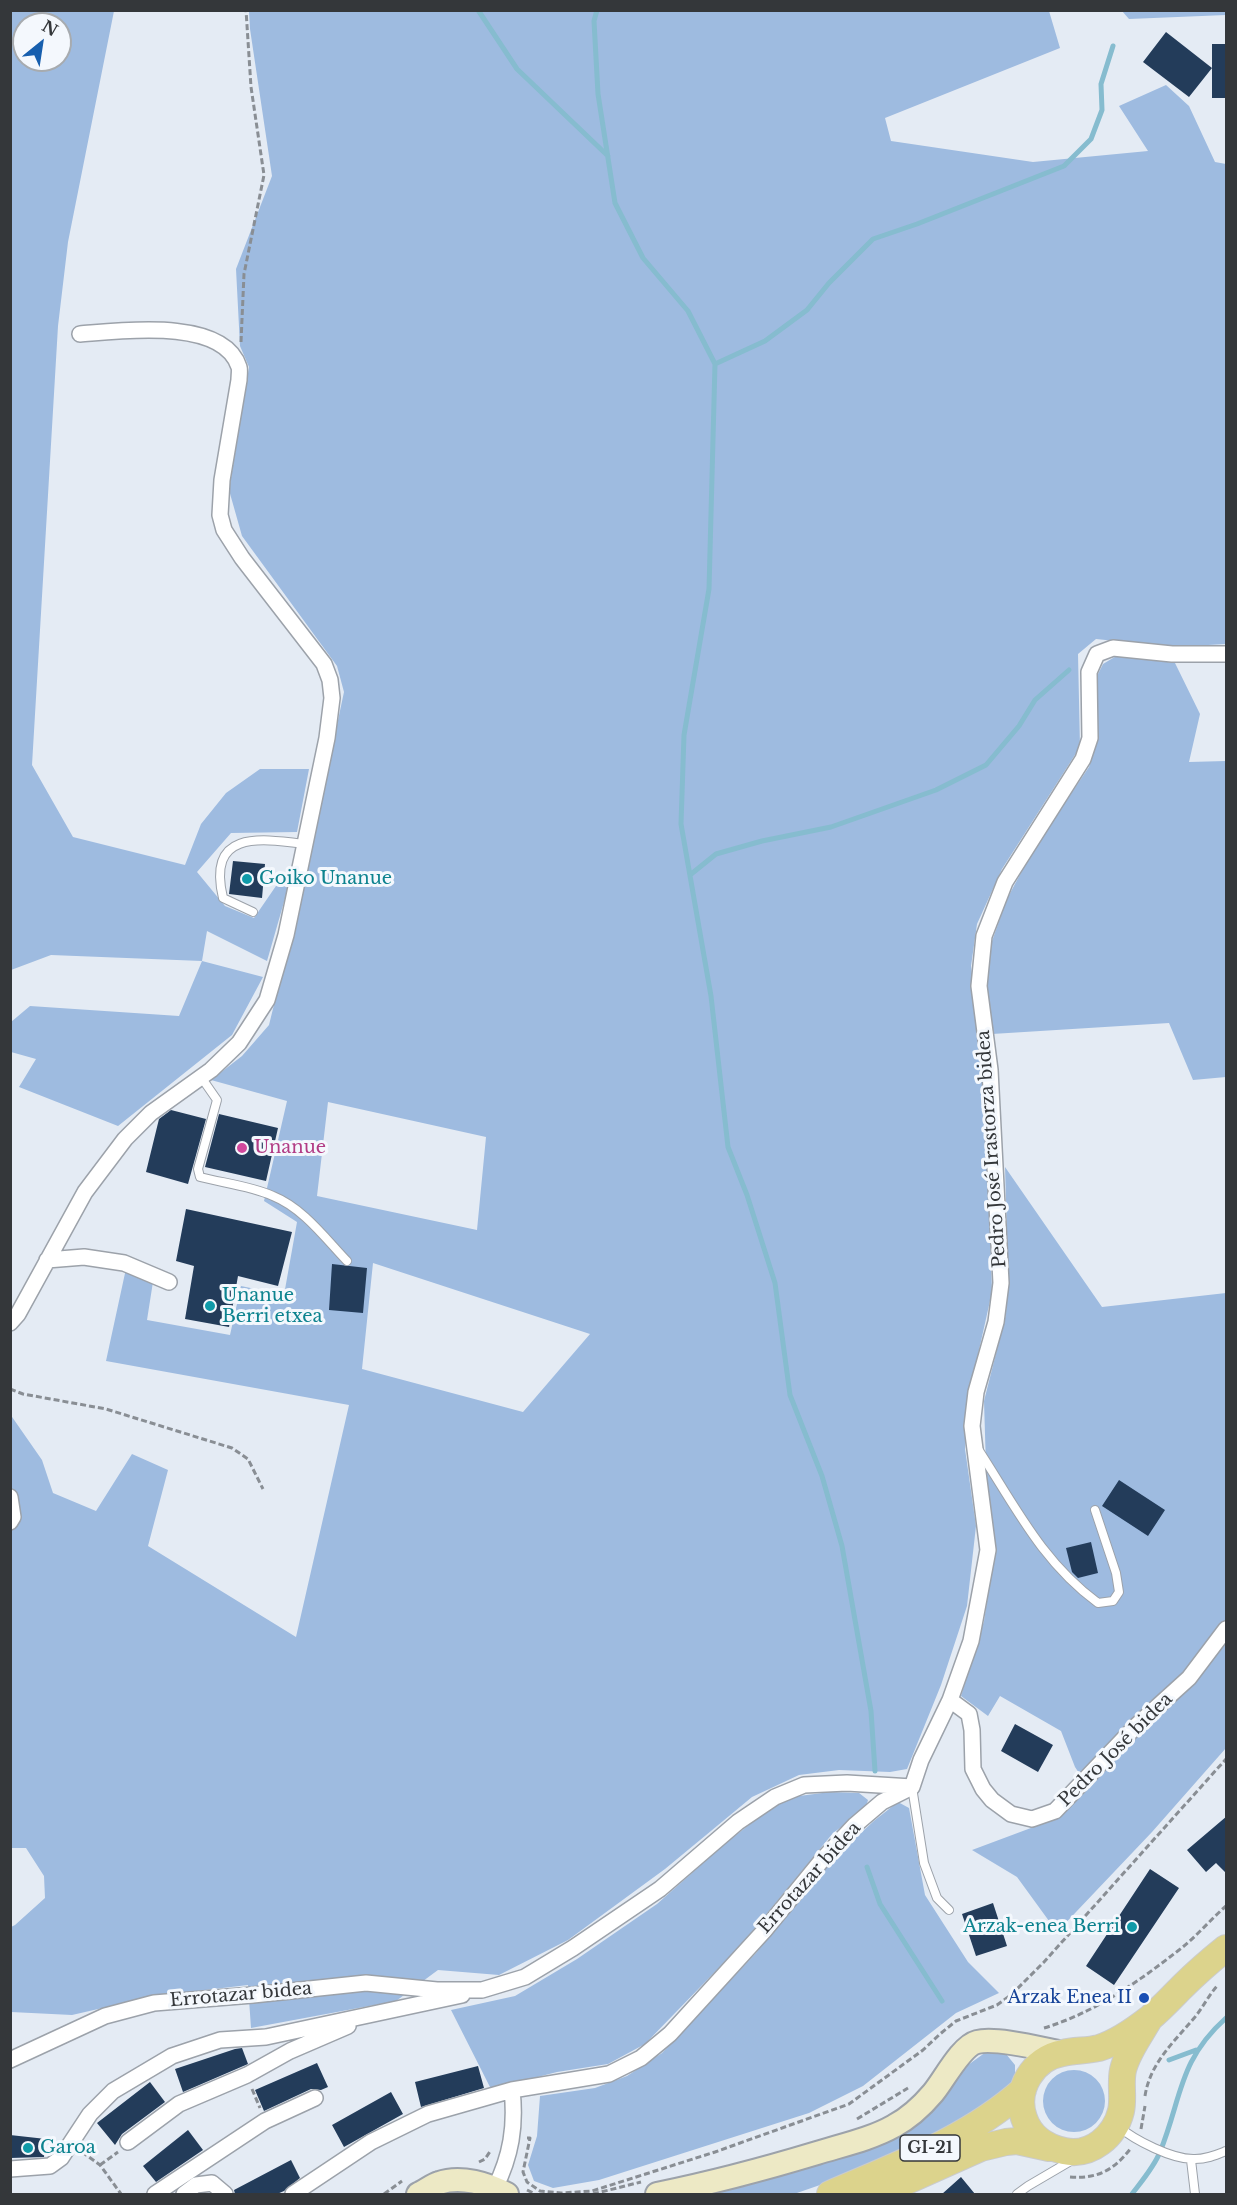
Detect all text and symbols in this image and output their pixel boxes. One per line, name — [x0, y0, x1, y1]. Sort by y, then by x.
north arrow — [12, 12, 72, 72]
text: N — [38, 16, 62, 41]
place label: Goiko Unanue — [259, 868, 392, 890]
marker: Goiko Unanue — [240, 872, 254, 886]
street label: Pedro José Irastorza bidea — [973, 1029, 1011, 1269]
place label: Unanue — [254, 1137, 326, 1159]
marker: Unanue — [235, 1141, 249, 1155]
place label: Unanue Berri etxea — [222, 1285, 323, 1328]
marker: Unanue Berri etxea — [203, 1299, 217, 1313]
street label: Pedro José bidea — [1055, 1689, 1177, 1811]
street label: Errotazar bidea — [754, 1818, 866, 1938]
place label: Arzak-enea Berri — [963, 1916, 1120, 1938]
marker: Arzak-enea Berri — [1125, 1920, 1139, 1934]
street label: Errotazar bidea — [169, 1978, 313, 2012]
place label: Arzak Enea II — [1007, 1987, 1132, 2009]
marker: Arzak Enea II — [1137, 1991, 1151, 2005]
road number: GI-21 — [900, 2135, 960, 2161]
place label: Garoa — [40, 2137, 96, 2159]
marker: Garoa — [21, 2141, 35, 2155]

